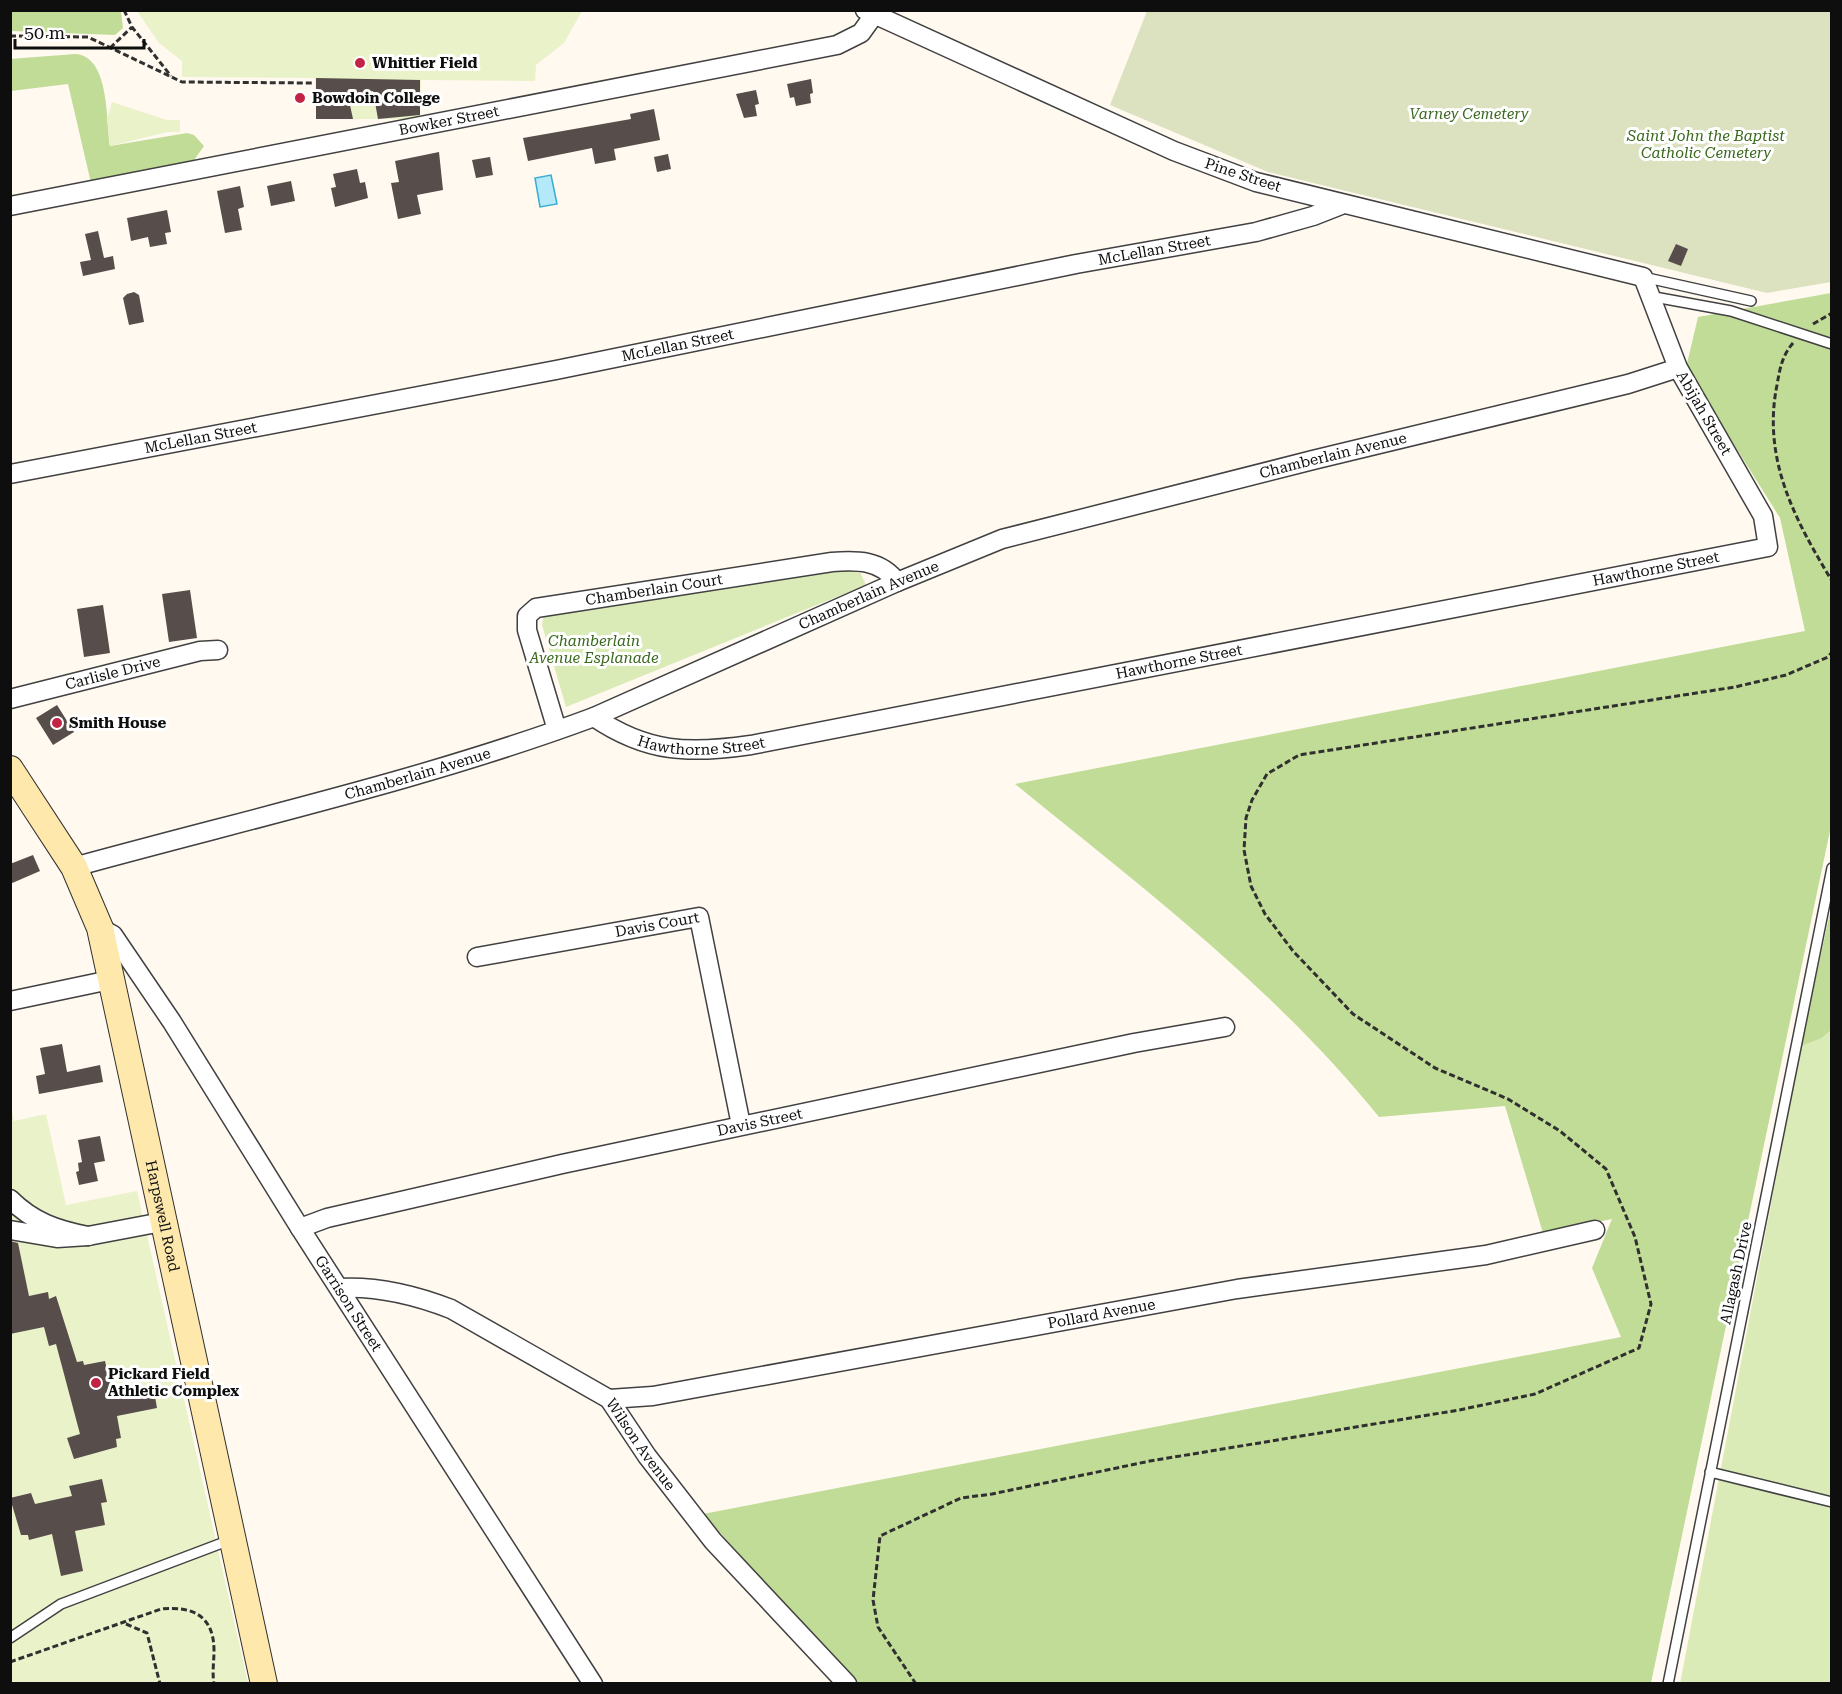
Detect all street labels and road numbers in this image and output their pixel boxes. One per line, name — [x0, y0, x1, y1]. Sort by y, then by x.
street label: Bowker Street — [397, 102, 501, 139]
street label: Pine Street — [1203, 154, 1284, 196]
street label: McLellan Street — [1097, 231, 1212, 269]
street label: McLellan Street — [620, 325, 736, 365]
street label: Abijah Street — [1673, 368, 1736, 459]
street label: McLellan Street — [143, 418, 259, 457]
street label: Chamberlain Avenue — [1257, 429, 1409, 482]
street label: Hawthorne Street — [1591, 548, 1721, 590]
street label: Chamberlain Avenue — [796, 557, 942, 634]
street label: Chamberlain Court — [584, 570, 724, 609]
street label: Hawthorne Street — [1114, 641, 1244, 683]
street label: Carlisle Drive — [63, 652, 162, 694]
street label: Hawthorne Street — [635, 732, 767, 759]
street label: Chamberlain Avenue — [343, 744, 493, 804]
street label: Davis Court — [614, 908, 701, 941]
street label: Davis Street — [715, 1104, 804, 1140]
street label: Harpswell Road — [142, 1158, 183, 1274]
street label: Allagash Drive — [1716, 1220, 1756, 1326]
street label: Garrison Street — [311, 1252, 386, 1355]
street label: Pollard Avenue — [1046, 1295, 1157, 1333]
street label: Wilson Avenue — [602, 1395, 679, 1494]

